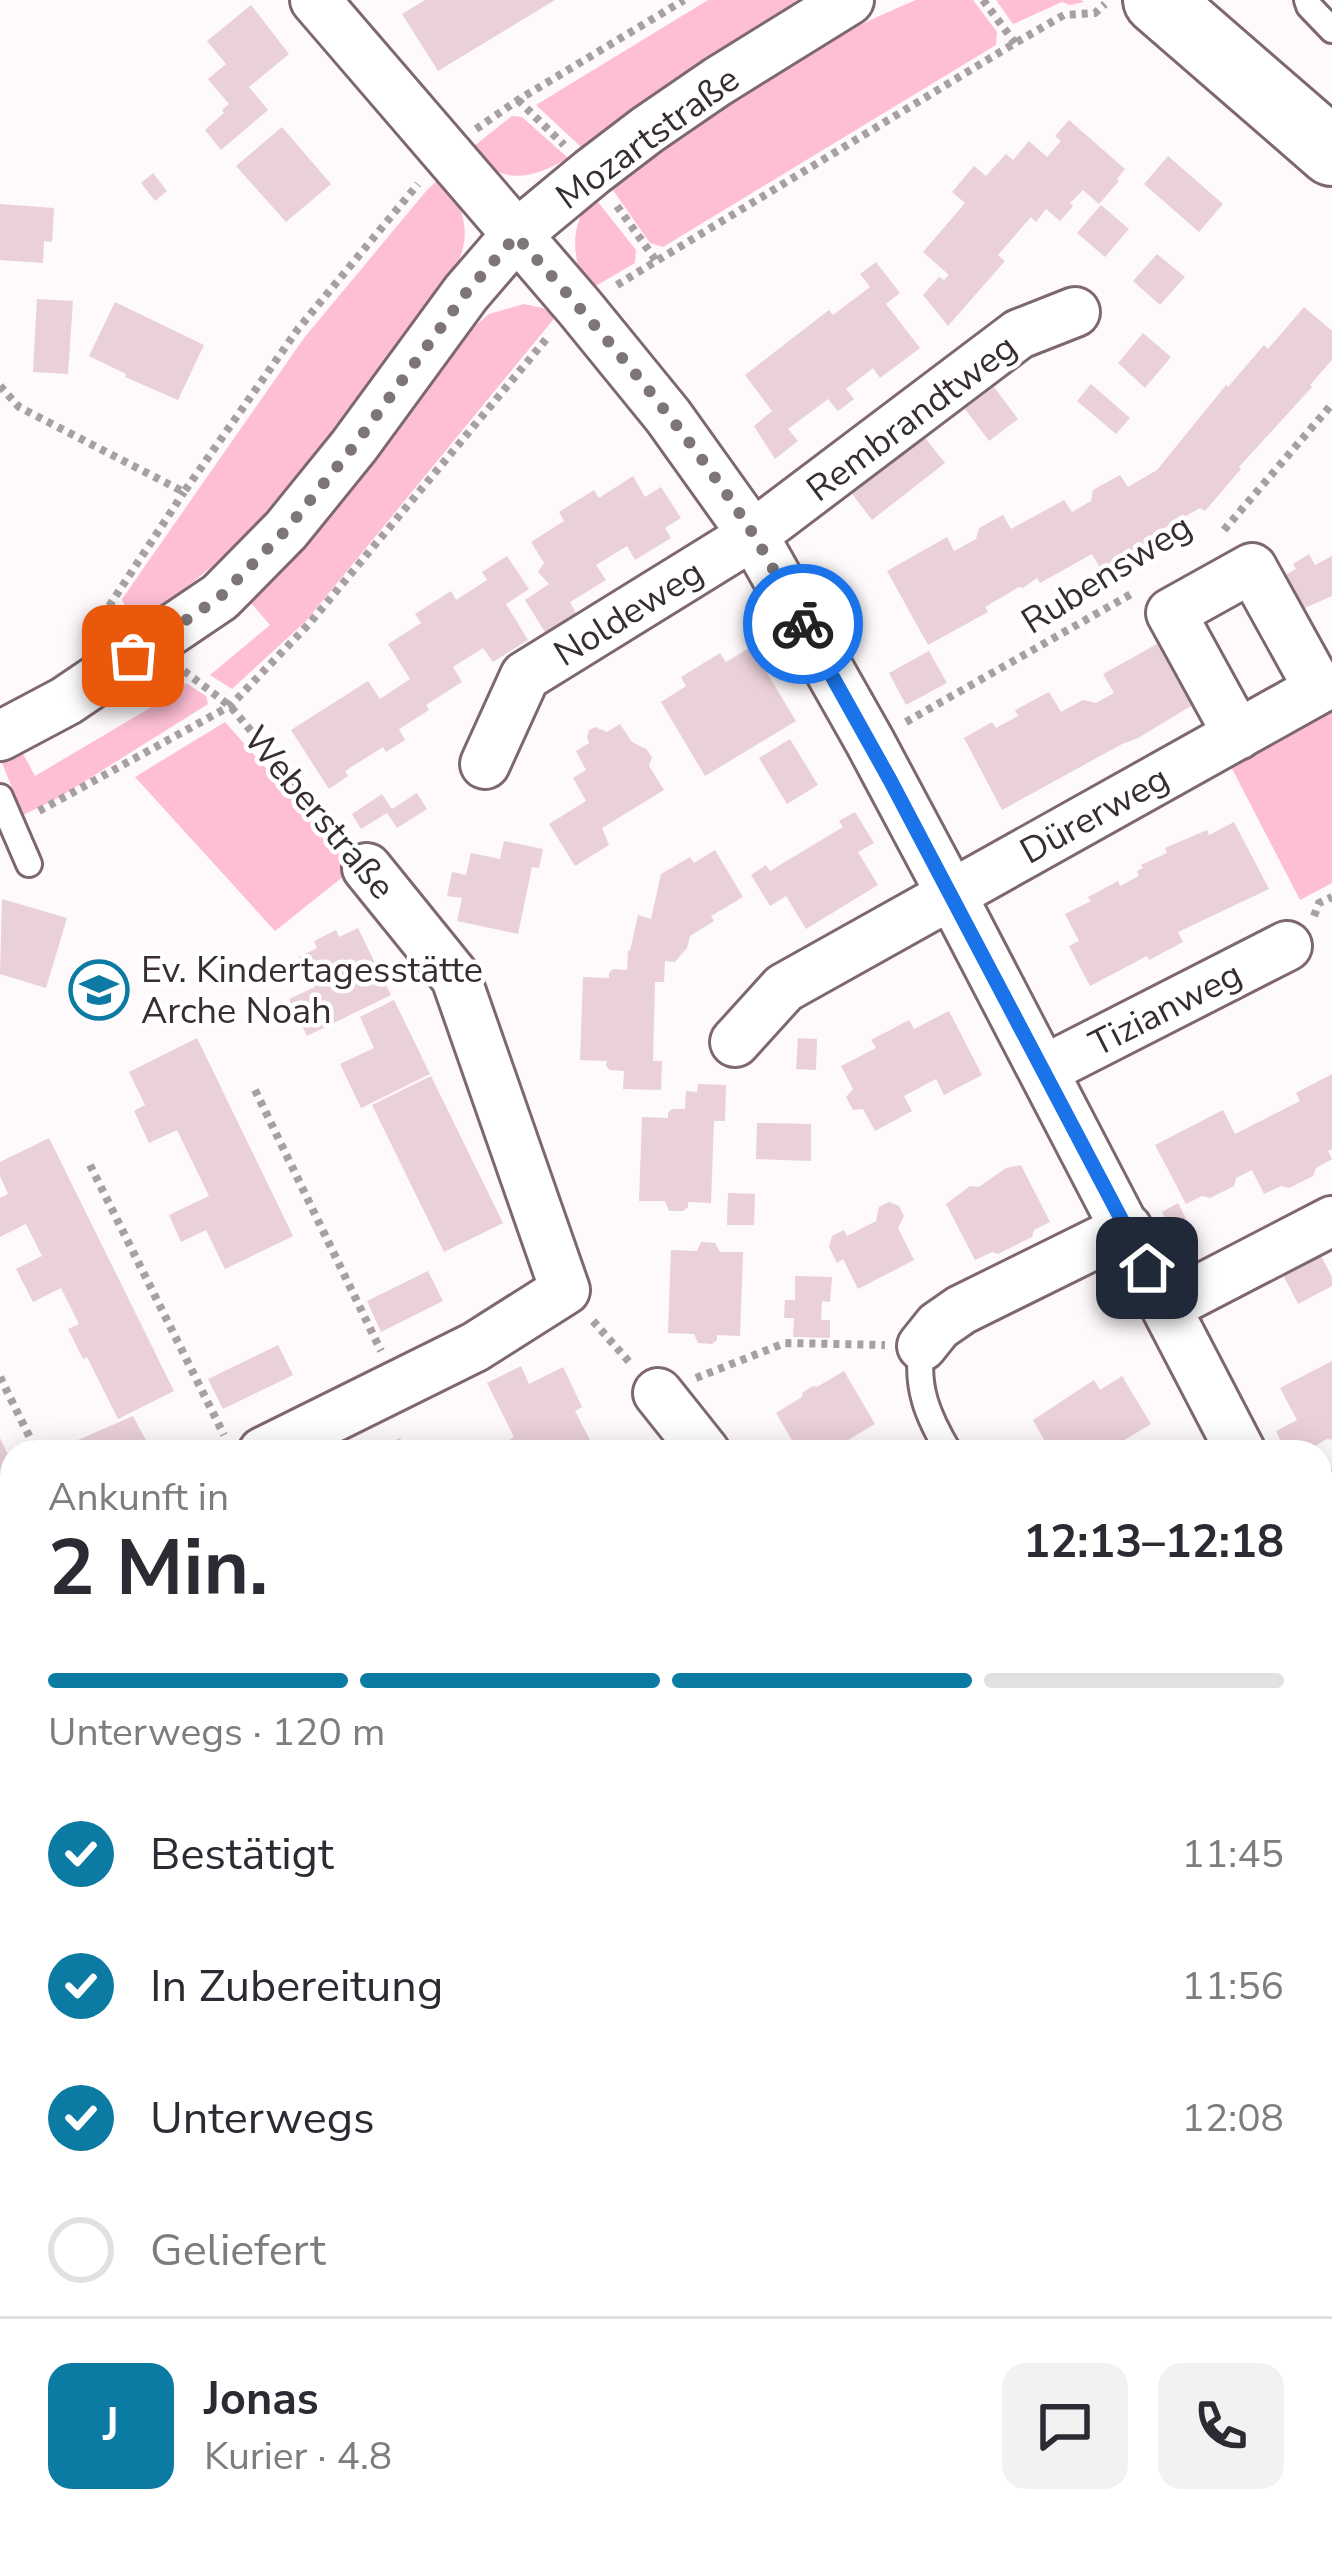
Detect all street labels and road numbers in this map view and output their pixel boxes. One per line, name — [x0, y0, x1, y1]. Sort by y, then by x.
street label: Mozartstraße — [546, 55, 749, 221]
street label: Rembrandtweg — [797, 323, 1027, 513]
street label: Rubensweg — [1012, 503, 1201, 646]
street label: Noldeweg — [545, 548, 713, 678]
street label: Weberstraße — [232, 716, 406, 910]
street label: Dürerweg — [1012, 754, 1178, 876]
street label: Tizianweg — [1081, 950, 1250, 1069]

